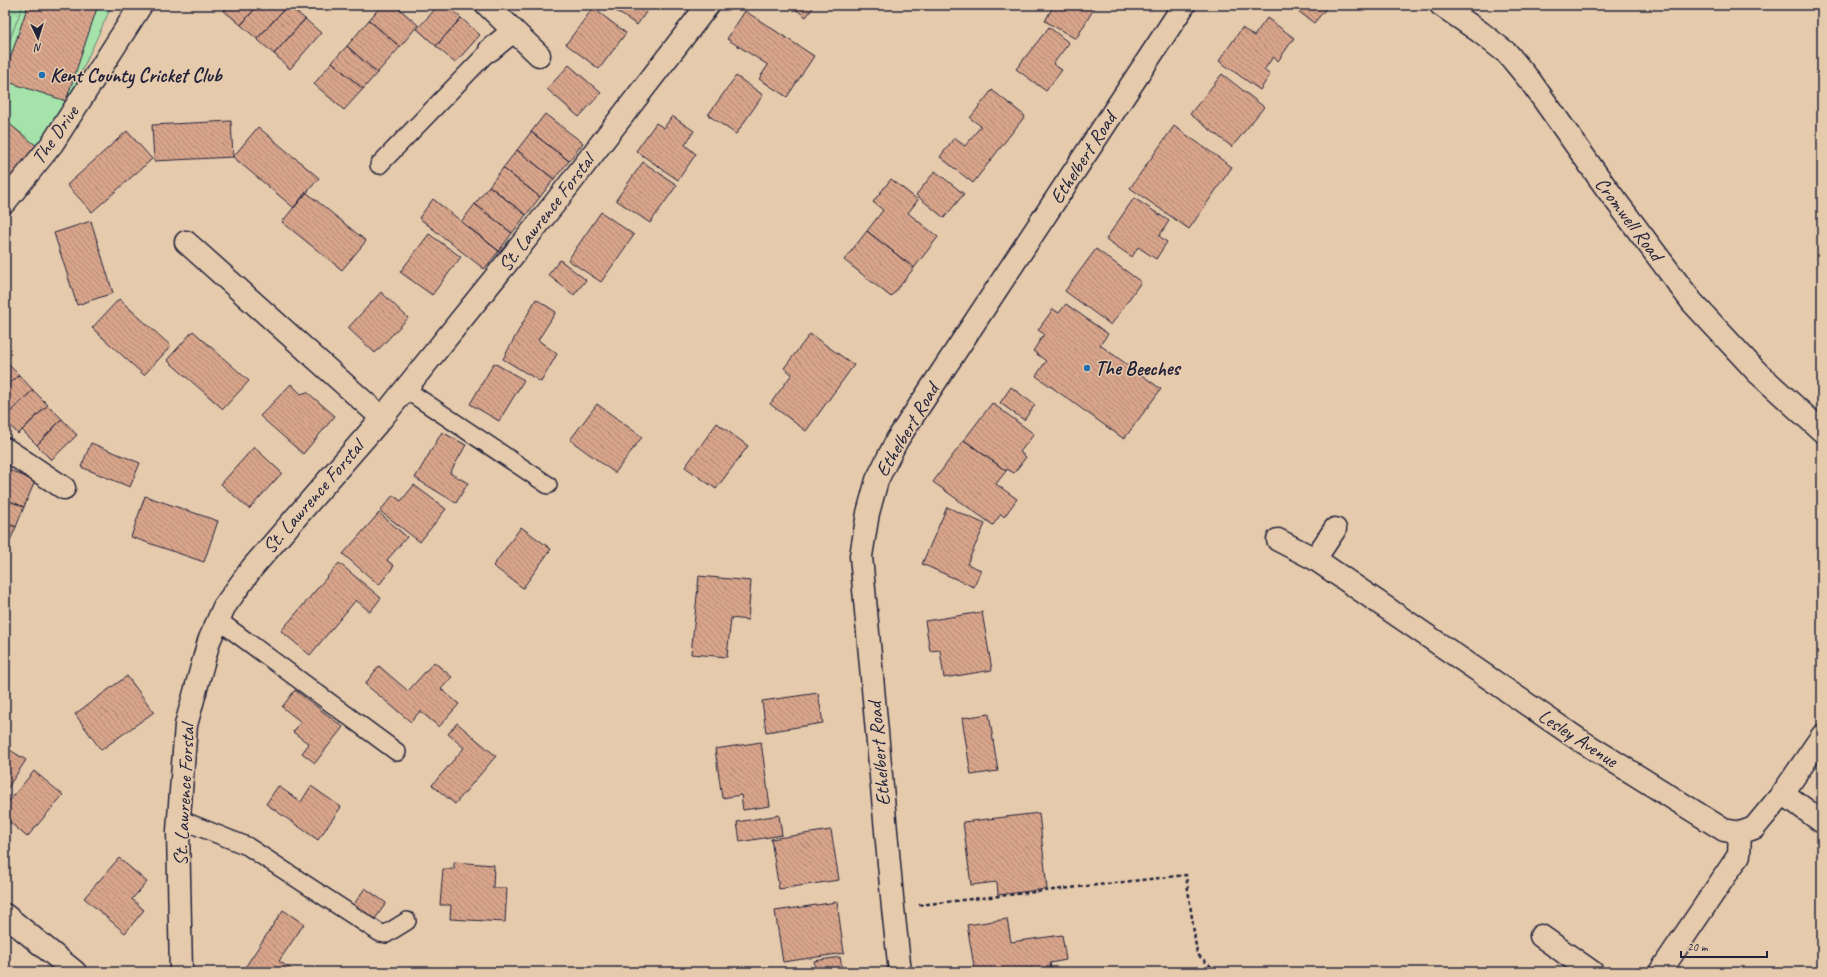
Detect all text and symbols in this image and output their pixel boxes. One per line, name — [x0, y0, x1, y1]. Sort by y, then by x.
north arrow — [18, 18, 58, 58]
text: N — [33, 41, 43, 55]
place label: Kent County Cricket Club — [50, 63, 223, 89]
marker: Kent County Cricket Club — [37, 70, 47, 80]
street label: The Drive — [26, 100, 85, 169]
street label: Ethelbert Road — [1044, 105, 1124, 209]
street label: St. Lawrence Forstal — [492, 147, 602, 277]
street label: Cromwell Road — [1589, 172, 1671, 268]
place label: The Beeches — [1095, 356, 1181, 381]
marker: The Beeches — [1082, 363, 1092, 373]
street label: Ethelbert Road — [869, 376, 946, 481]
street label: St. Lawrence Forstal — [257, 433, 371, 559]
street label: Ethelbert Road — [862, 698, 896, 807]
street label: Lesley Avenue — [1534, 703, 1624, 774]
street label: St. Lawrence Forstal — [168, 720, 200, 866]
scale bar — [1681, 933, 1767, 959]
text: 20 m — [1687, 939, 1709, 955]

